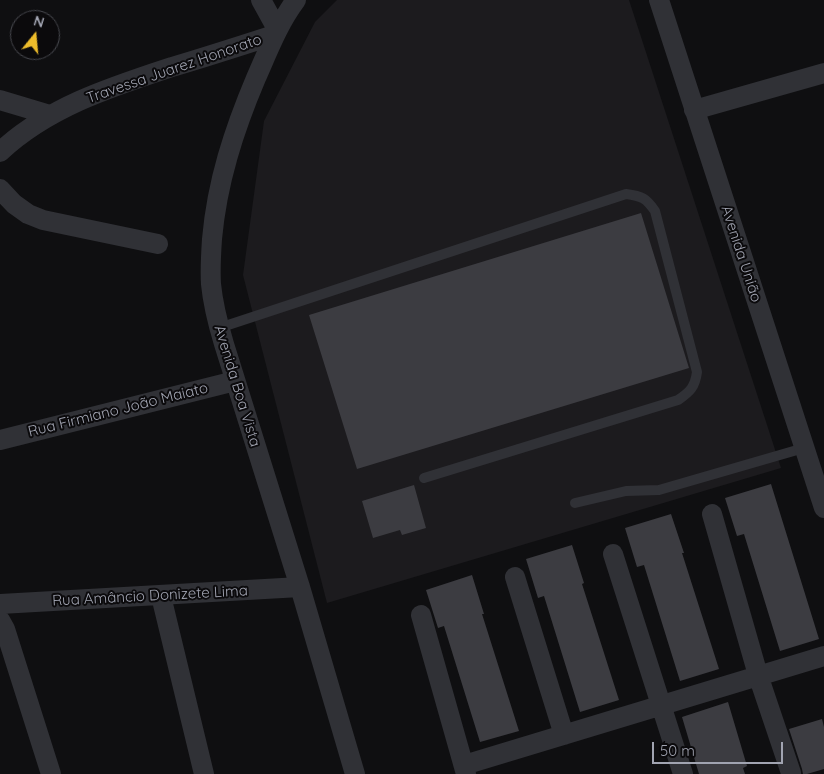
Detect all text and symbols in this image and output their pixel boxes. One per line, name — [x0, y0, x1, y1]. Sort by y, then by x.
north arrow — [10, 10, 60, 60]
text: N — [32, 11, 47, 32]
street label: Travessa Juarez Honorato — [84, 31, 264, 107]
street label: Avenida União — [717, 203, 765, 305]
street label: Avenida Boa Vista — [210, 323, 264, 449]
street label: Rua Firmiano João Maiato — [26, 379, 210, 441]
street label: Rua Amâncio Donizete Lima — [52, 582, 248, 610]
scale bar — [654, 732, 785, 764]
text: 50 m — [660, 741, 695, 760]

